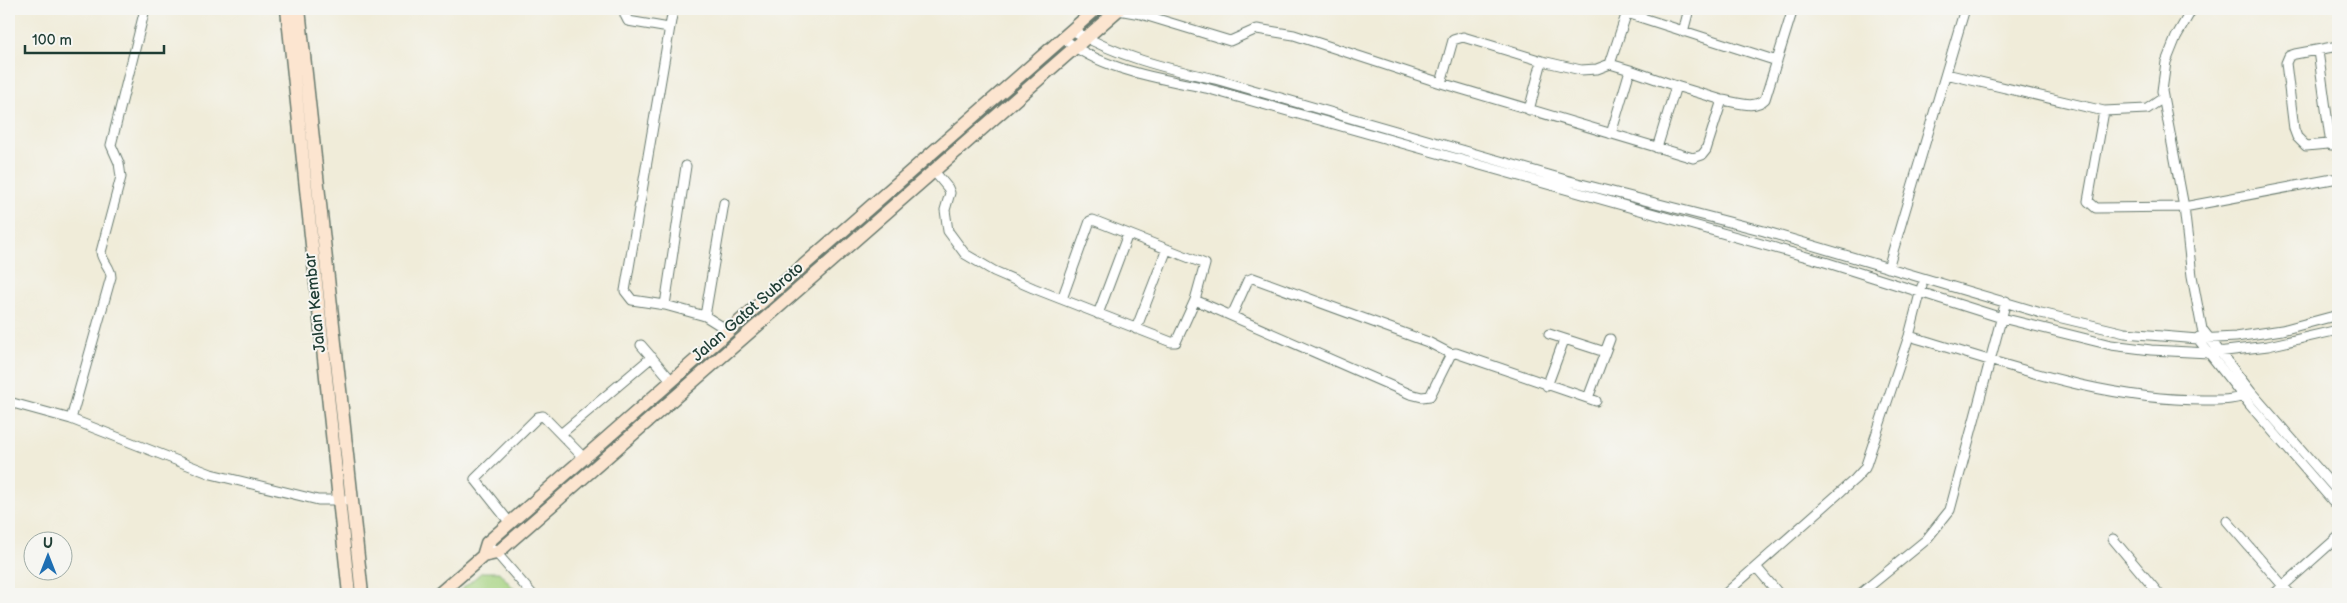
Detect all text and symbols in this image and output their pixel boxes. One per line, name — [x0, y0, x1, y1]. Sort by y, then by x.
scale bar — [25, 22, 164, 54]
text: 100 m — [32, 31, 72, 50]
street label: Jalan Kembar — [301, 252, 330, 353]
street label: Jalan Gatot Subroto — [688, 258, 808, 366]
north arrow — [22, 530, 72, 580]
text: U — [43, 535, 53, 552]

